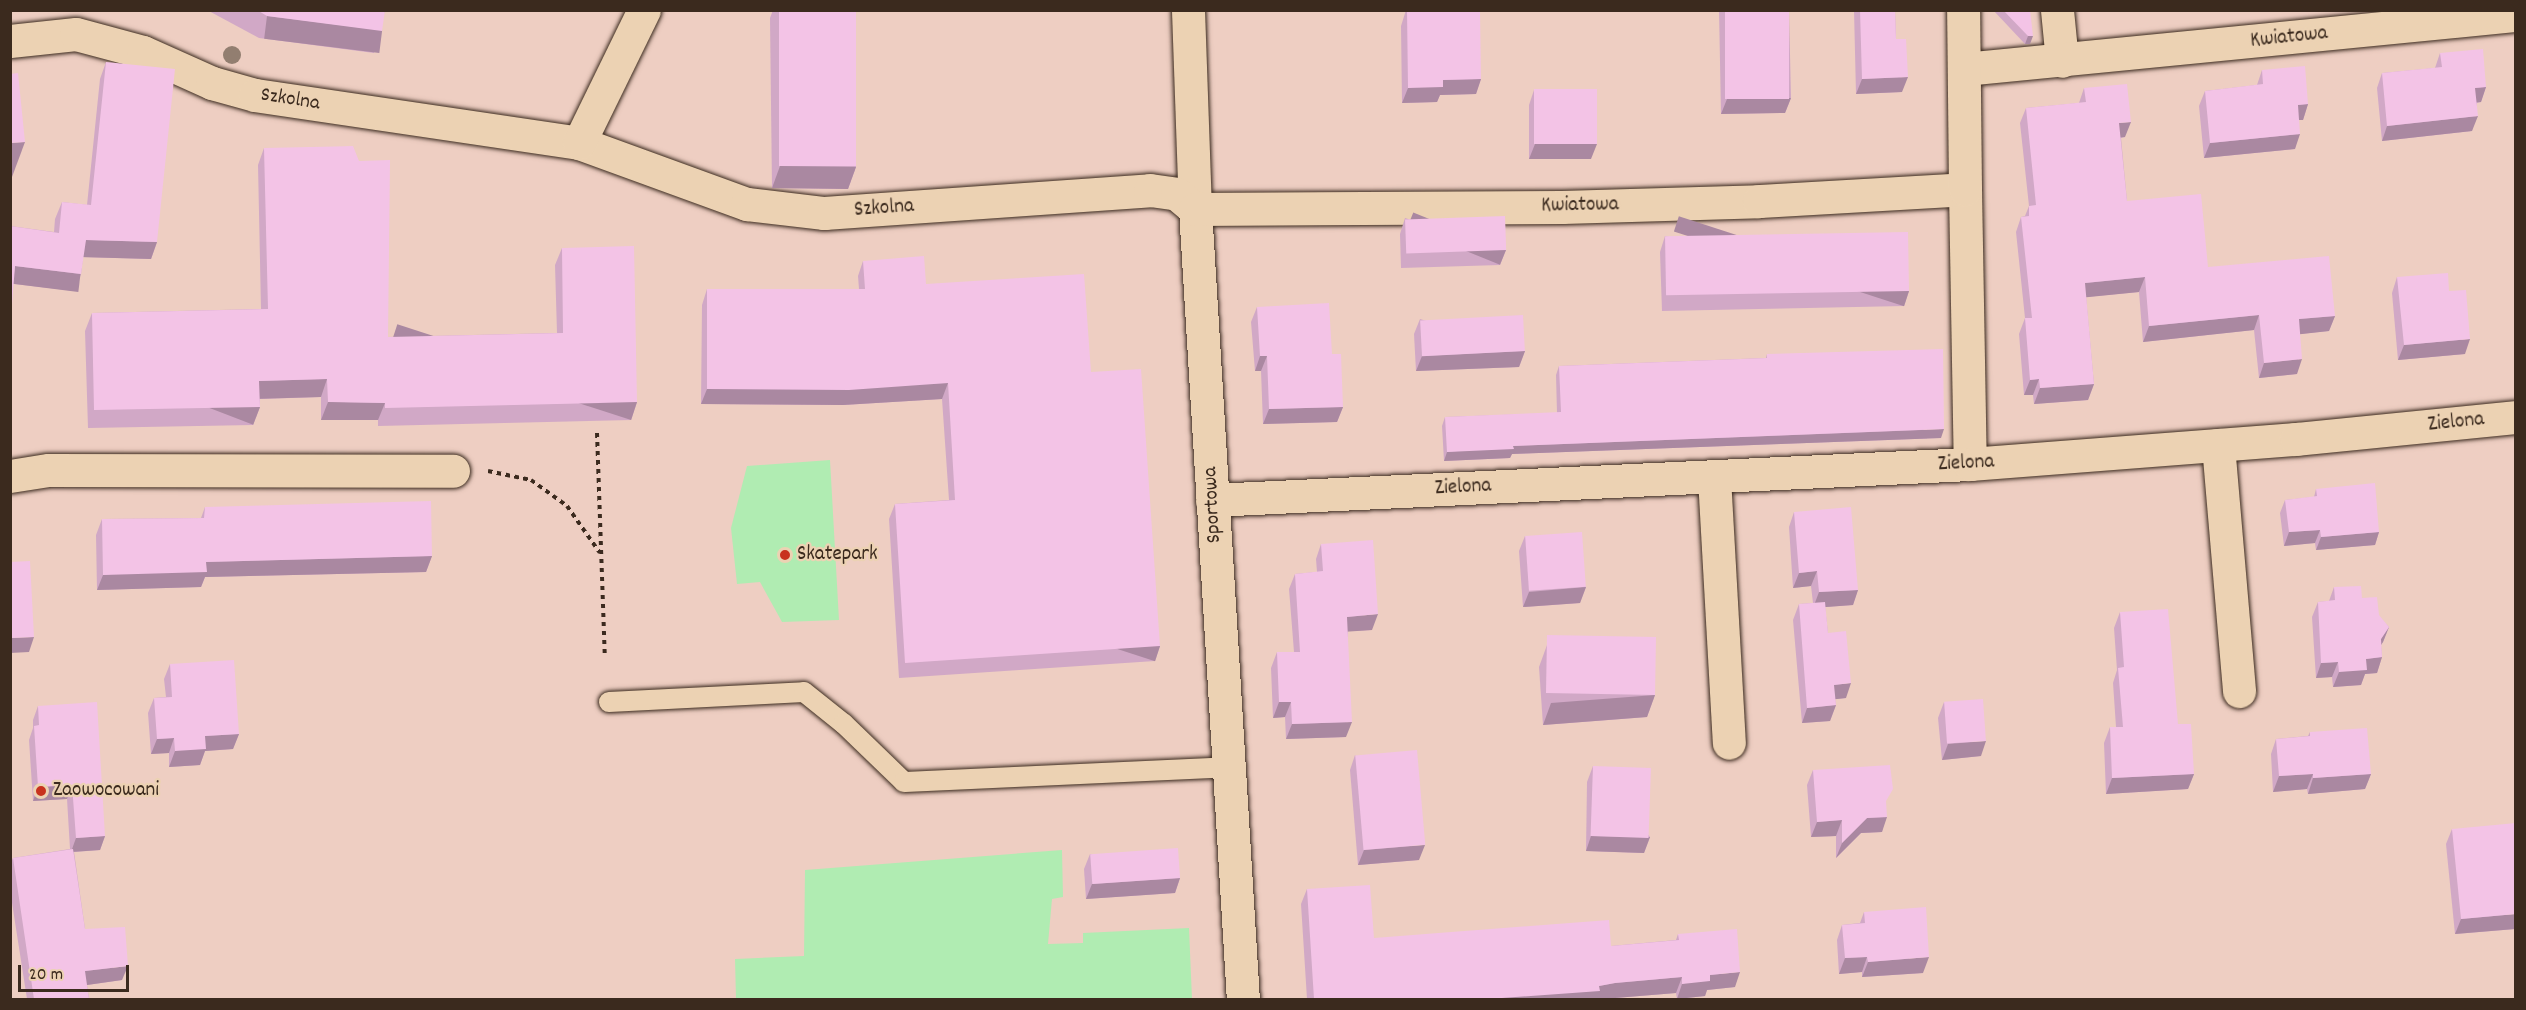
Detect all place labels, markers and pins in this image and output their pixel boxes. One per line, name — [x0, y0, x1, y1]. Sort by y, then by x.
place label: Skatepark — [797, 542, 878, 568]
marker: Skatepark — [778, 548, 792, 562]
place label: Zaowocowani — [53, 778, 159, 804]
marker: Zaowocowani — [34, 784, 48, 798]

